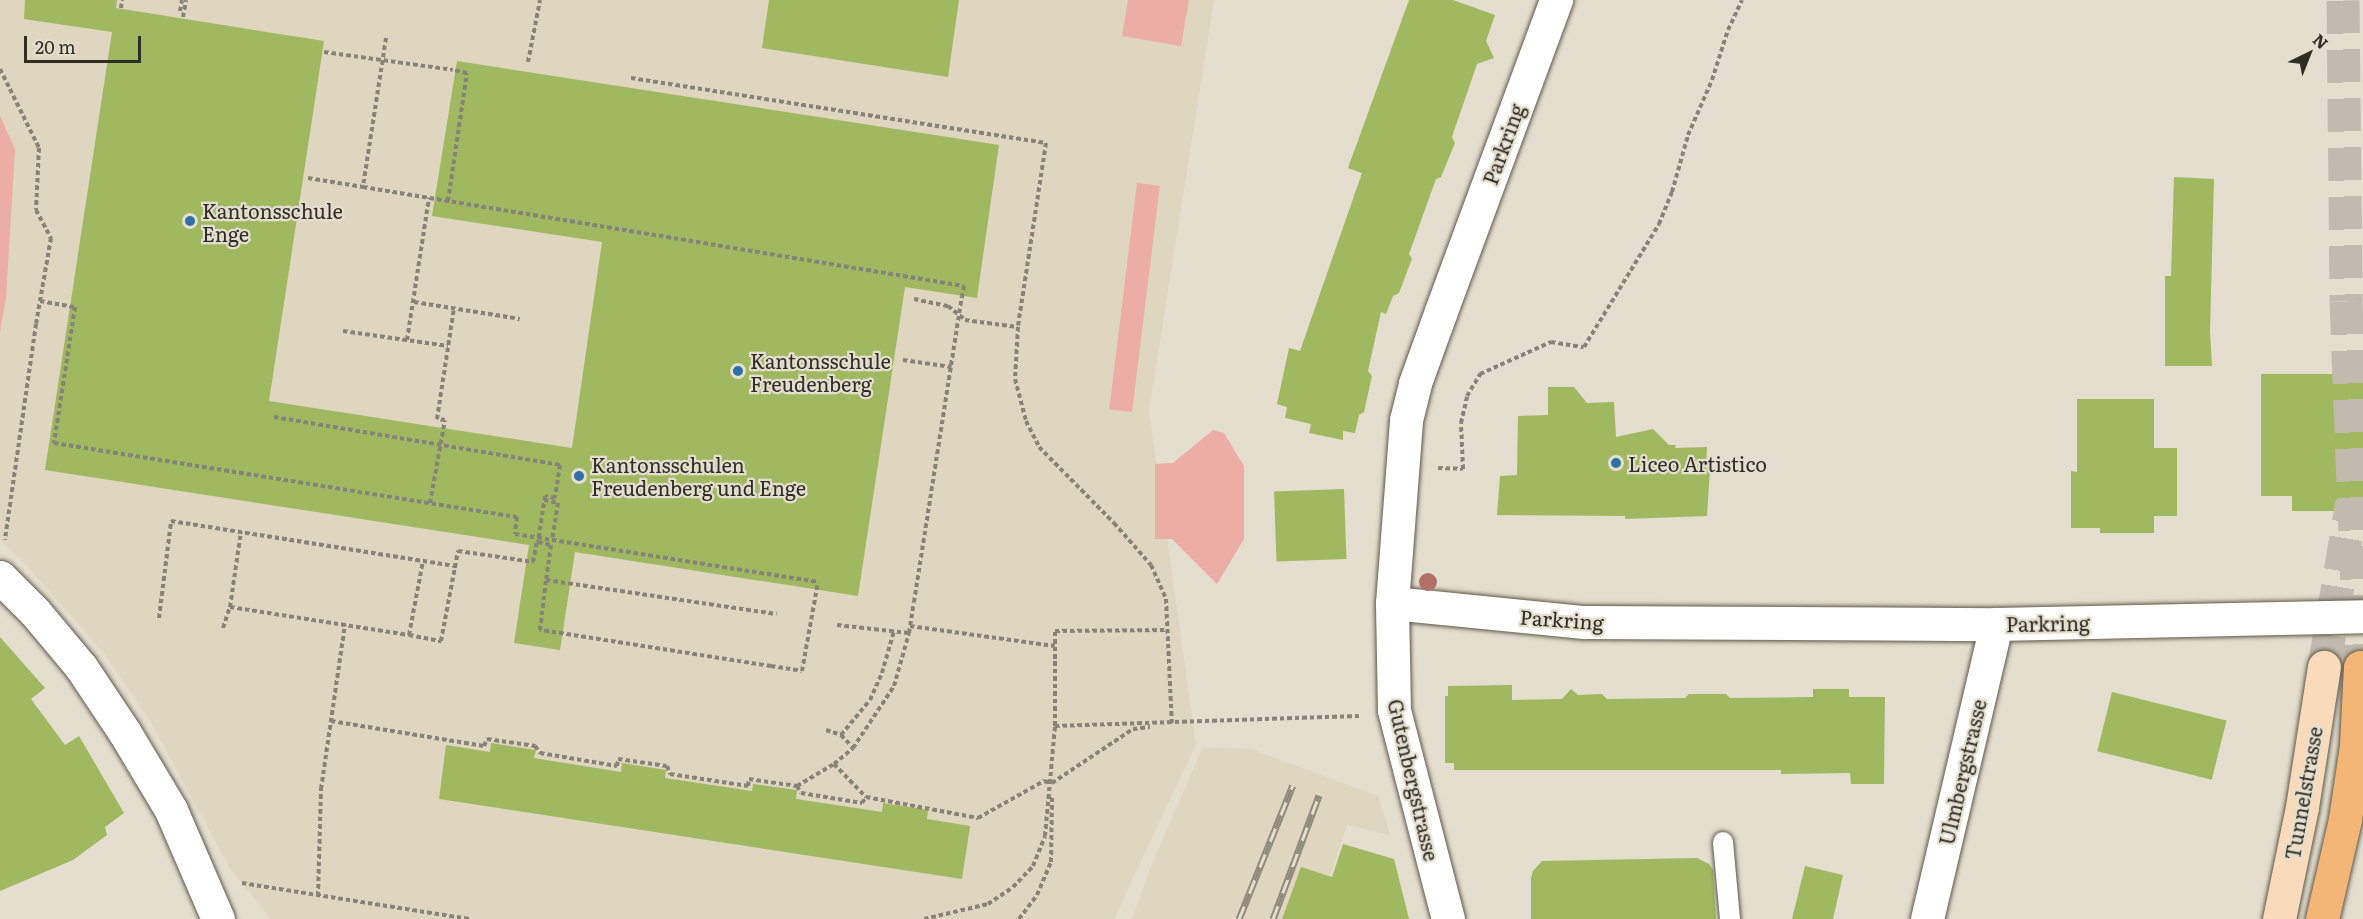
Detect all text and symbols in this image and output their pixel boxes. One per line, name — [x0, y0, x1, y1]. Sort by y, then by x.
scale bar — [27, 24, 144, 62]
north arrow — [2279, 24, 2339, 84]
text: N — [2308, 27, 2334, 54]
text: 20 m — [35, 33, 76, 60]
street label: Parkring — [1477, 100, 1529, 188]
place label: Kantonsschule Enge — [202, 198, 343, 245]
marker: Kantonsschule Enge — [183, 214, 197, 228]
place label: Kantonsschule Freudenberg — [750, 348, 891, 395]
marker: Kantonsschule Freudenberg — [731, 364, 745, 378]
place label: Liceo Artistico — [1628, 451, 1767, 475]
place label: Kantonsschulen Freudenberg und Enge — [591, 452, 806, 499]
marker: Liceo Artistico — [1609, 456, 1623, 470]
marker: Kantonsschulen Freudenberg und Enge — [572, 469, 586, 483]
street label: Parkring — [1519, 604, 1605, 634]
street label: Parkring — [2006, 610, 2090, 636]
street label: Gutenbergstrasse — [1384, 697, 1444, 863]
street label: Ulmbergstrasse — [1934, 697, 1990, 847]
street label: Tunnelstrasse — [2279, 724, 2327, 862]

